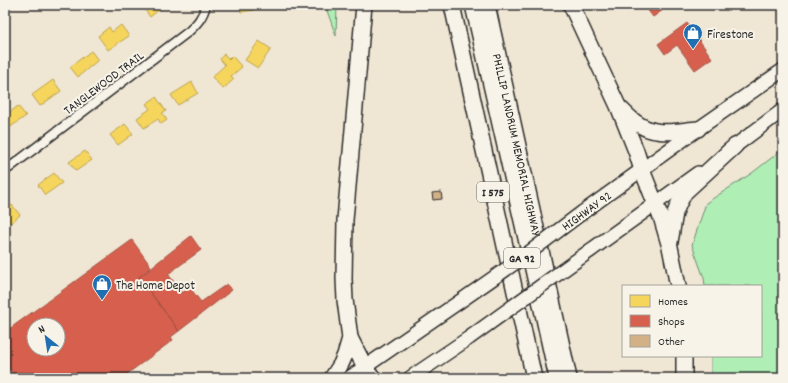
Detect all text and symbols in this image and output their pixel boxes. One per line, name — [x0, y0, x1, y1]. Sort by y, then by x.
shop icon: Firestone — [682, 22, 704, 50]
place label: Firestone — [707, 26, 754, 45]
street label: TANGLEWOOD TRAIL — [60, 47, 149, 121]
street label: PHILLIP LANDRUM MEMORIAL HIGHWAY — [486, 52, 545, 240]
road number: I 575 — [477, 182, 509, 202]
street label: HIGHWAY 92 — [558, 187, 616, 237]
road number: GA 92 — [504, 248, 540, 268]
shop icon: The Home Depot — [91, 273, 113, 301]
place label: The Home Depot — [116, 277, 195, 296]
legend — [622, 285, 762, 357]
text: Homes — [658, 294, 688, 311]
text: Shops — [658, 314, 685, 331]
north arrow — [26, 317, 66, 357]
text: N — [36, 322, 49, 338]
text: Other — [658, 334, 685, 351]

